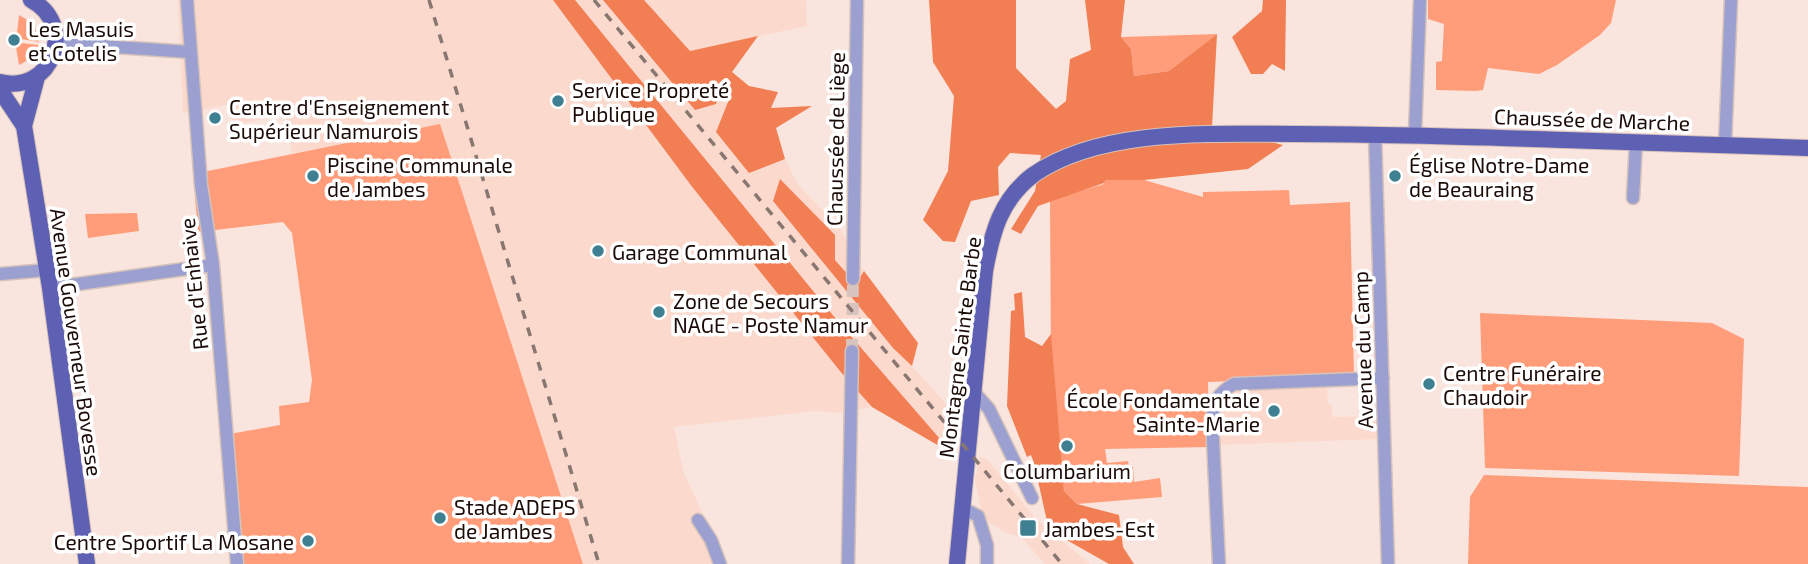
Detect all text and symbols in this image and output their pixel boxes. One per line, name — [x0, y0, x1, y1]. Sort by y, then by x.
place label: Les Masuis et Cotelis — [28, 16, 134, 65]
marker: Les Masuis et Cotelis — [6, 32, 22, 48]
street label: Chaussée de Liège — [821, 52, 849, 226]
place label: Service Propreté Publique — [572, 77, 729, 126]
marker: Service Propreté Publique — [550, 93, 566, 109]
place label: Centre d'Enseignement Supérieur Namurois — [229, 94, 449, 143]
street label: Chaussée de Marche — [1494, 103, 1690, 135]
marker: Centre d'Enseignement Supérieur Namurois — [207, 110, 223, 126]
place label: Piscine Communale de Jambes — [327, 152, 513, 201]
place label: Église Notre-Dame de Beauraing — [1409, 152, 1589, 201]
marker: Piscine Communale de Jambes — [305, 168, 321, 184]
marker: Église Notre-Dame de Beauraing — [1387, 168, 1403, 184]
street label: Avenue Gouverneur Bovesse — [46, 206, 108, 478]
street label: Rue d'Enhaive — [174, 217, 212, 351]
street label: Montagne Sainte Barbe — [933, 235, 985, 459]
place label: Garage Communal — [612, 239, 788, 264]
marker: Garage Communal — [590, 243, 606, 259]
street label: Avenue du Camp — [1347, 271, 1377, 429]
place label: Zone de Secours NAGE - Poste Namur — [673, 288, 869, 337]
marker: Zone de Secours NAGE - Poste Namur — [651, 304, 667, 320]
place label: Centre Funéraire Chaudoir — [1443, 360, 1602, 409]
marker: Centre Funéraire Chaudoir — [1421, 376, 1437, 392]
place label: École Fondamentale Sainte-Marie — [1066, 387, 1260, 436]
marker: École Fondamentale Sainte-Marie — [1266, 403, 1282, 419]
marker: Columbarium — [1059, 438, 1075, 454]
place label: Columbarium — [1003, 458, 1131, 483]
place label: Stade ADEPS de Jambes — [454, 494, 576, 543]
marker: Stade ADEPS de Jambes — [432, 510, 448, 526]
place label: Jambes-Est — [1044, 516, 1155, 541]
marker: Jambes-Est — [1018, 518, 1038, 538]
place label: Centre Sportif La Mosane — [54, 529, 294, 554]
marker: Centre Sportif La Mosane — [300, 533, 316, 549]

